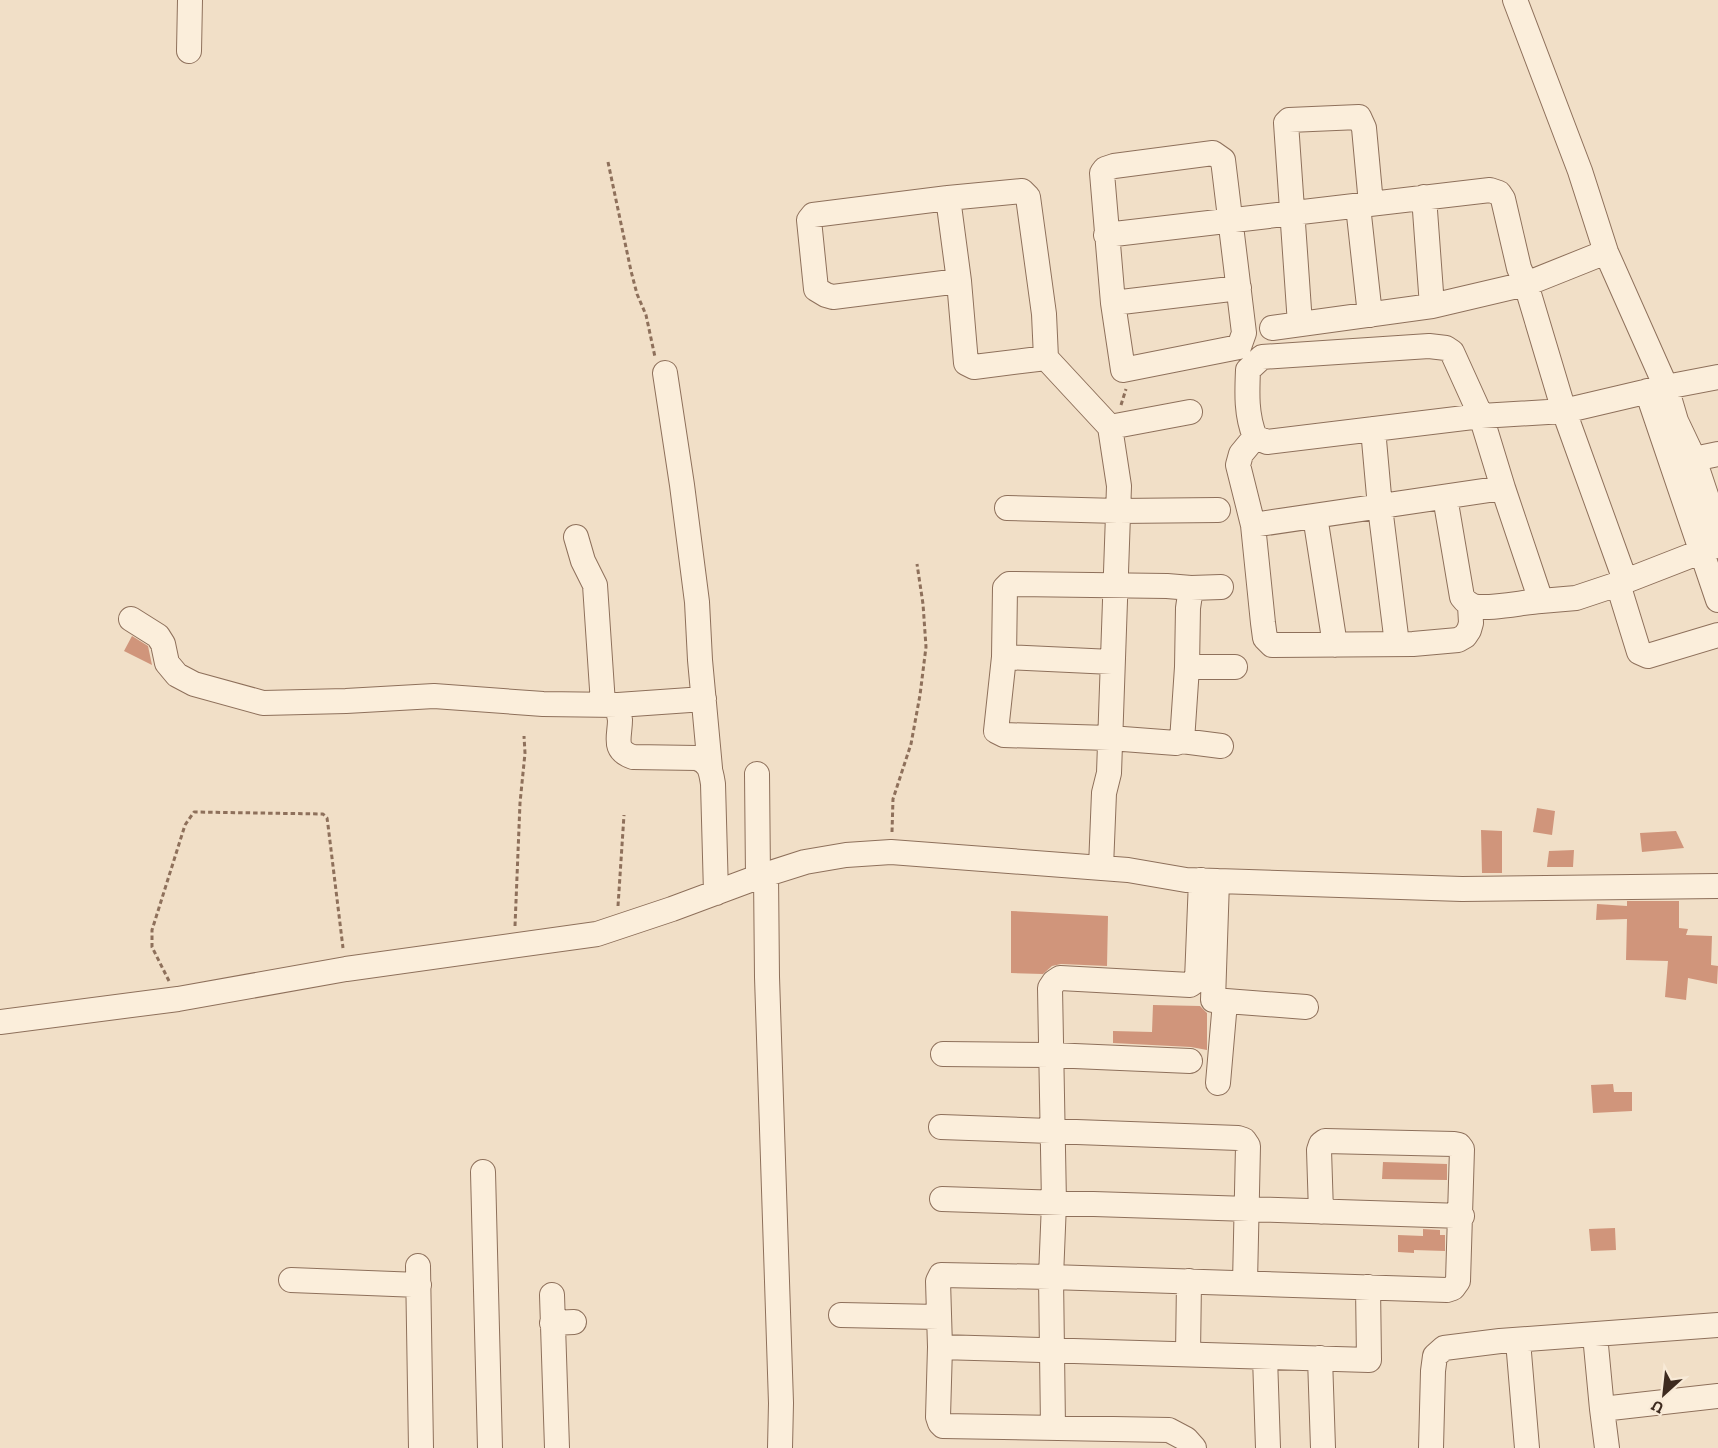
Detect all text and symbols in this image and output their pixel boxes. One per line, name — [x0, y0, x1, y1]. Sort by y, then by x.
north arrow — [1634, 1364, 1694, 1424]
text: U — [1648, 1396, 1667, 1418]

